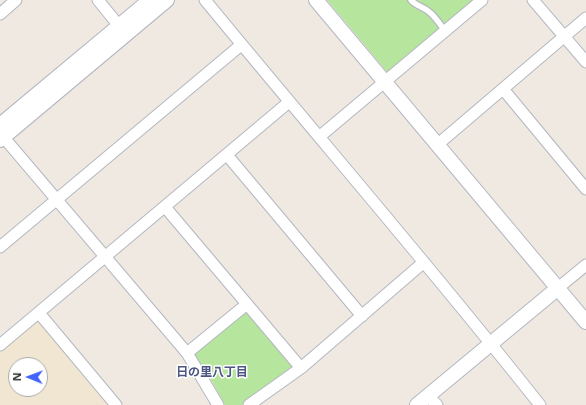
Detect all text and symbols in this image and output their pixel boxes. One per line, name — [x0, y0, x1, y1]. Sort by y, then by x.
north arrow — [8, 357, 48, 397]
district label: 日の里八丁目 — [176, 366, 248, 380]
text: N — [9, 372, 24, 381]

